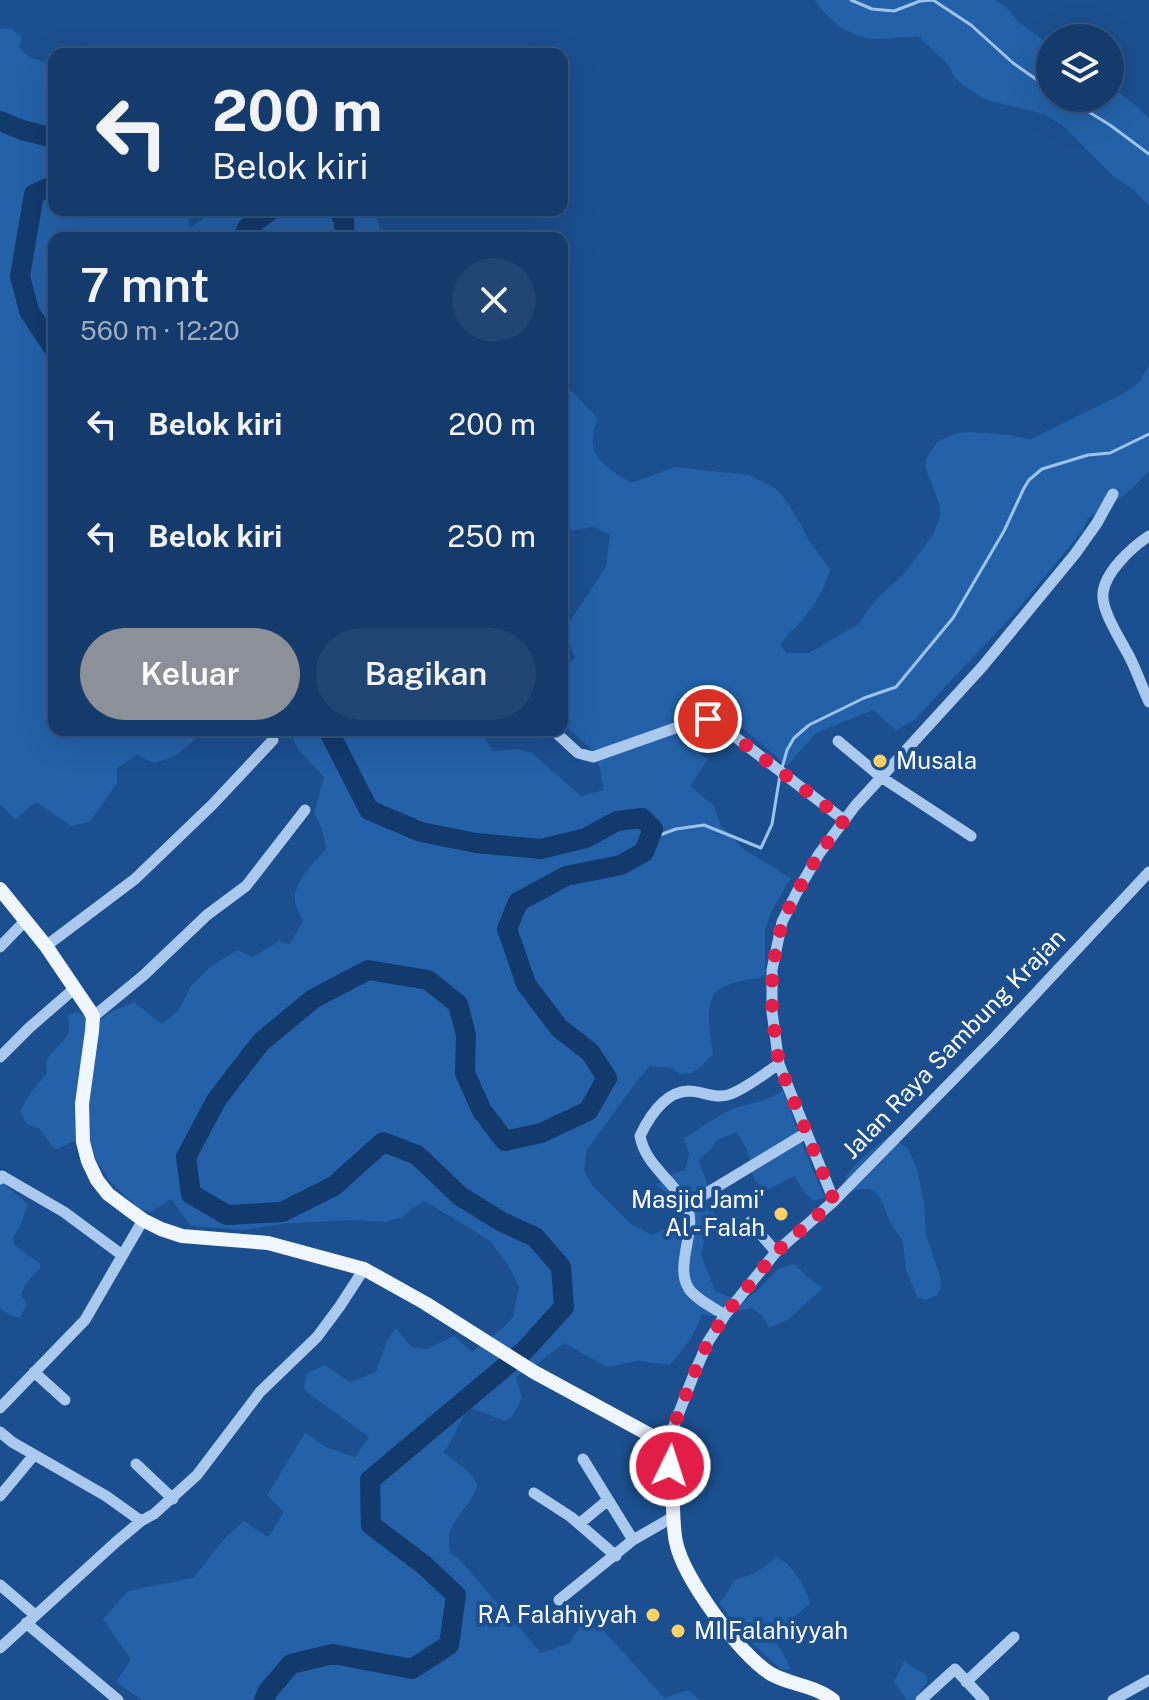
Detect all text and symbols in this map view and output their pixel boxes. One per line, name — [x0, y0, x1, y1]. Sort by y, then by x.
map controls — [1036, 24, 1124, 112]
button: layers — [1036, 24, 1124, 112]
text: 200 m — [212, 78, 382, 144]
icon: left — [80, 80, 184, 184]
text: Belok kiri — [212, 145, 368, 187]
text: 7 mnt — [80, 256, 210, 313]
button: close — [452, 258, 536, 342]
text: 560 m · 12:20 — [80, 315, 240, 346]
icon: left — [80, 402, 124, 446]
text: Belok kiri — [148, 406, 282, 442]
text: 200 m — [448, 406, 536, 442]
icon: left — [80, 514, 124, 558]
text: Belok kiri — [148, 518, 282, 554]
text: 250 m — [447, 518, 536, 554]
button: Keluar — [80, 628, 300, 720]
button: Bagikan — [316, 628, 536, 720]
pin — [674, 685, 742, 753]
icon: arrive — [686, 697, 730, 741]
place label: Musala — [896, 746, 977, 774]
marker: Musala — [871, 752, 889, 770]
street label: Jalan Raya Sambung Krajan — [836, 923, 1070, 1164]
place label: Masjid Jami' Al - Falah — [631, 1185, 765, 1241]
marker: Masjid Jami' Al - Falah — [772, 1205, 790, 1223]
position arrow — [628, 1424, 712, 1508]
place label: RA Falahiyyah — [478, 1600, 637, 1628]
marker: RA Falahiyyah — [644, 1606, 662, 1624]
place label: MI Falahiyyah — [694, 1616, 848, 1644]
marker: MI Falahiyyah — [669, 1622, 687, 1640]

